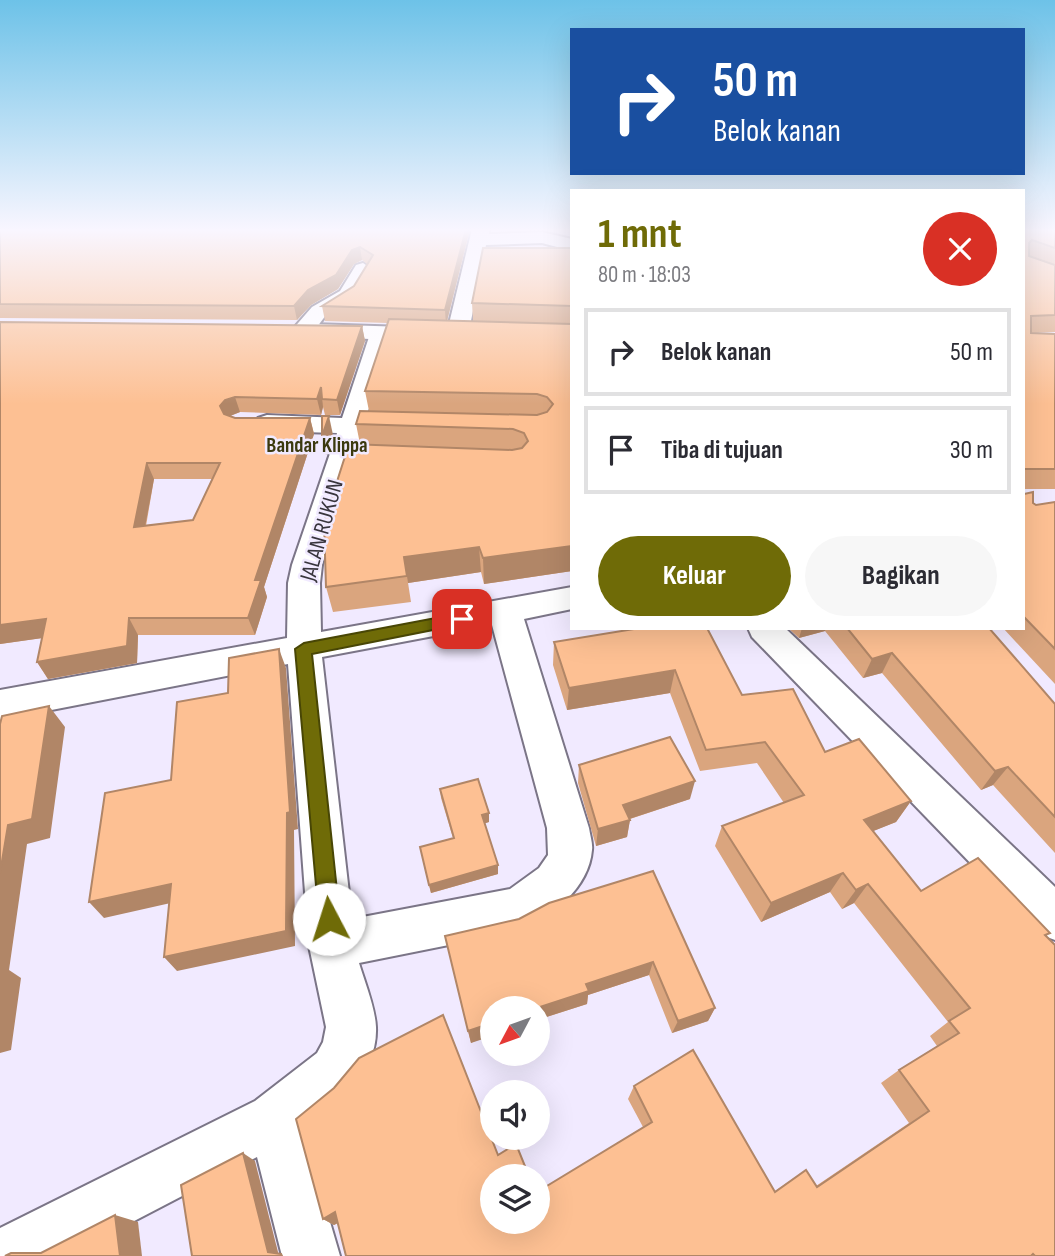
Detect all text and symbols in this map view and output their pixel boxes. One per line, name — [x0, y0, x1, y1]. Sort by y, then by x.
text: 50 m — [713, 52, 798, 111]
icon: right — [598, 56, 689, 147]
text: Belok kanan — [713, 112, 841, 151]
text: 1 mnt — [598, 209, 682, 260]
button: close — [923, 212, 997, 286]
text: 80 m · 18:03 — [598, 261, 691, 289]
icon: right — [602, 333, 640, 371]
text: Belok kanan — [661, 337, 771, 368]
text: 50 m — [950, 337, 993, 368]
icon: arrive — [602, 431, 640, 469]
district label: Bandar Klippa — [266, 433, 368, 458]
text: Tiba di tujuan — [661, 435, 783, 466]
text: 30 m — [950, 435, 993, 466]
street label: JALAN RUKUN — [294, 476, 350, 585]
button: Keluar — [598, 536, 791, 616]
button: Bagikan — [805, 536, 997, 616]
pin — [432, 589, 492, 649]
icon: arrive — [443, 600, 481, 638]
position arrow — [292, 882, 366, 956]
north arrow — [480, 996, 550, 1066]
map controls — [480, 996, 550, 1234]
button: sound — [480, 1080, 550, 1150]
button: layers — [480, 1164, 550, 1234]

